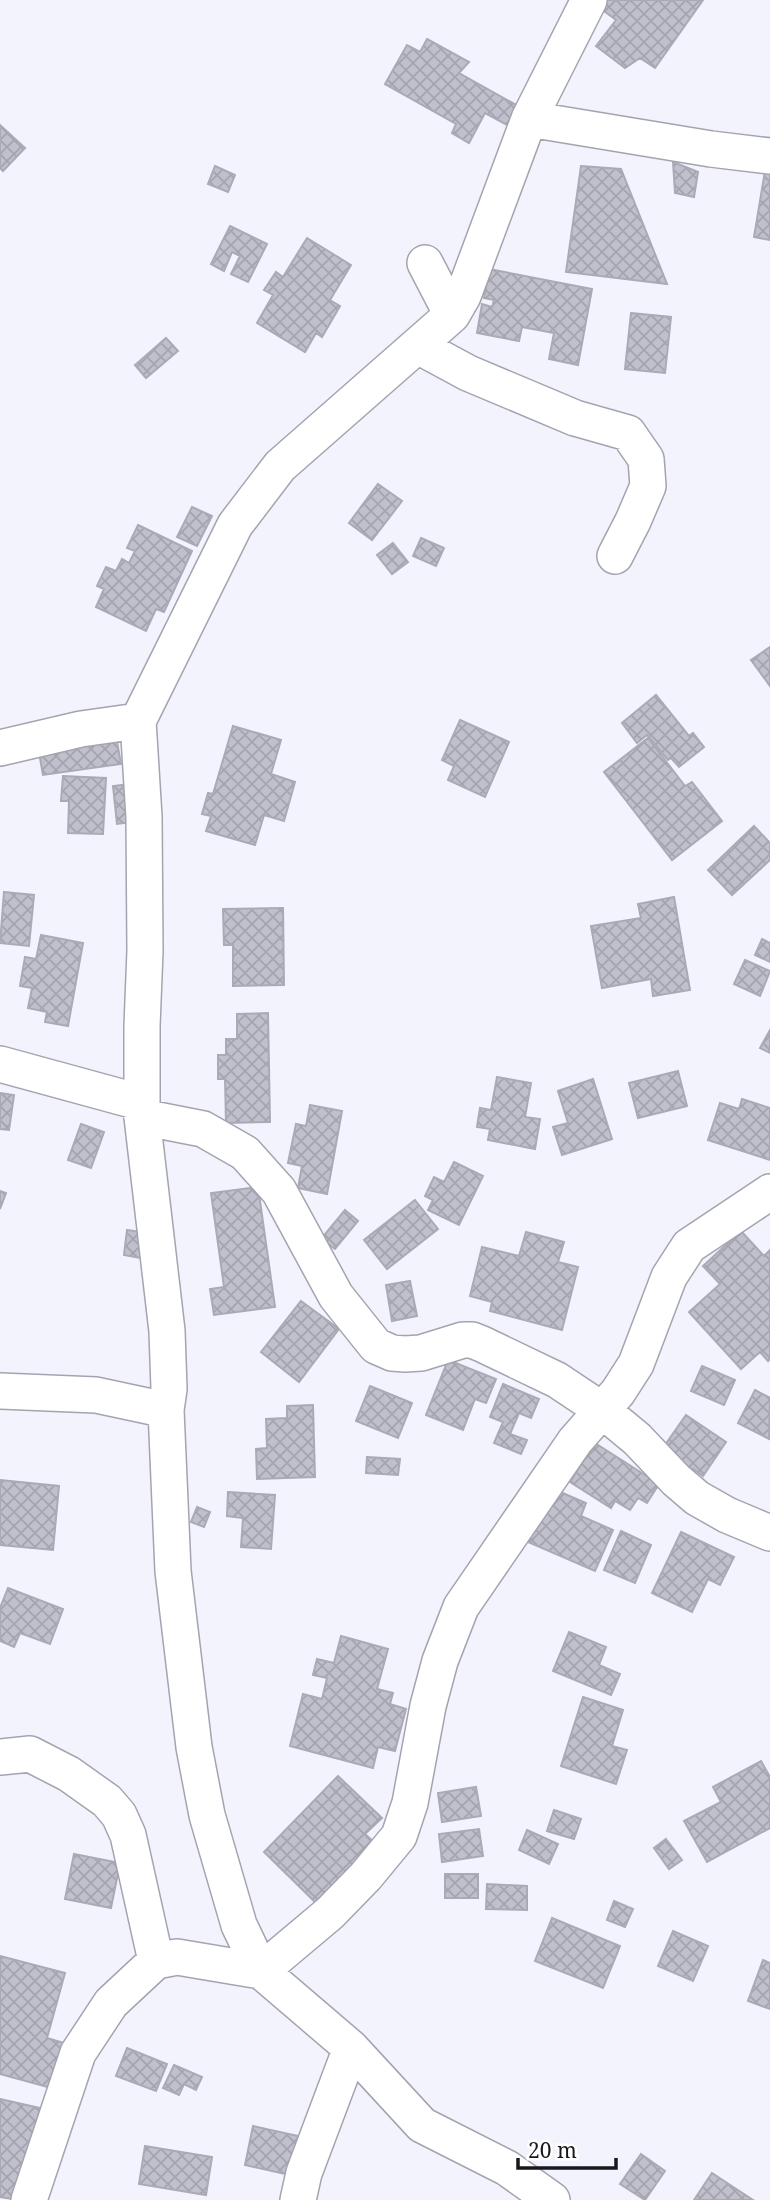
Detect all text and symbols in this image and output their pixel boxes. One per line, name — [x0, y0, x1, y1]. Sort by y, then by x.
scale bar — [518, 2126, 616, 2170]
text: 20 m — [528, 2136, 577, 2164]

